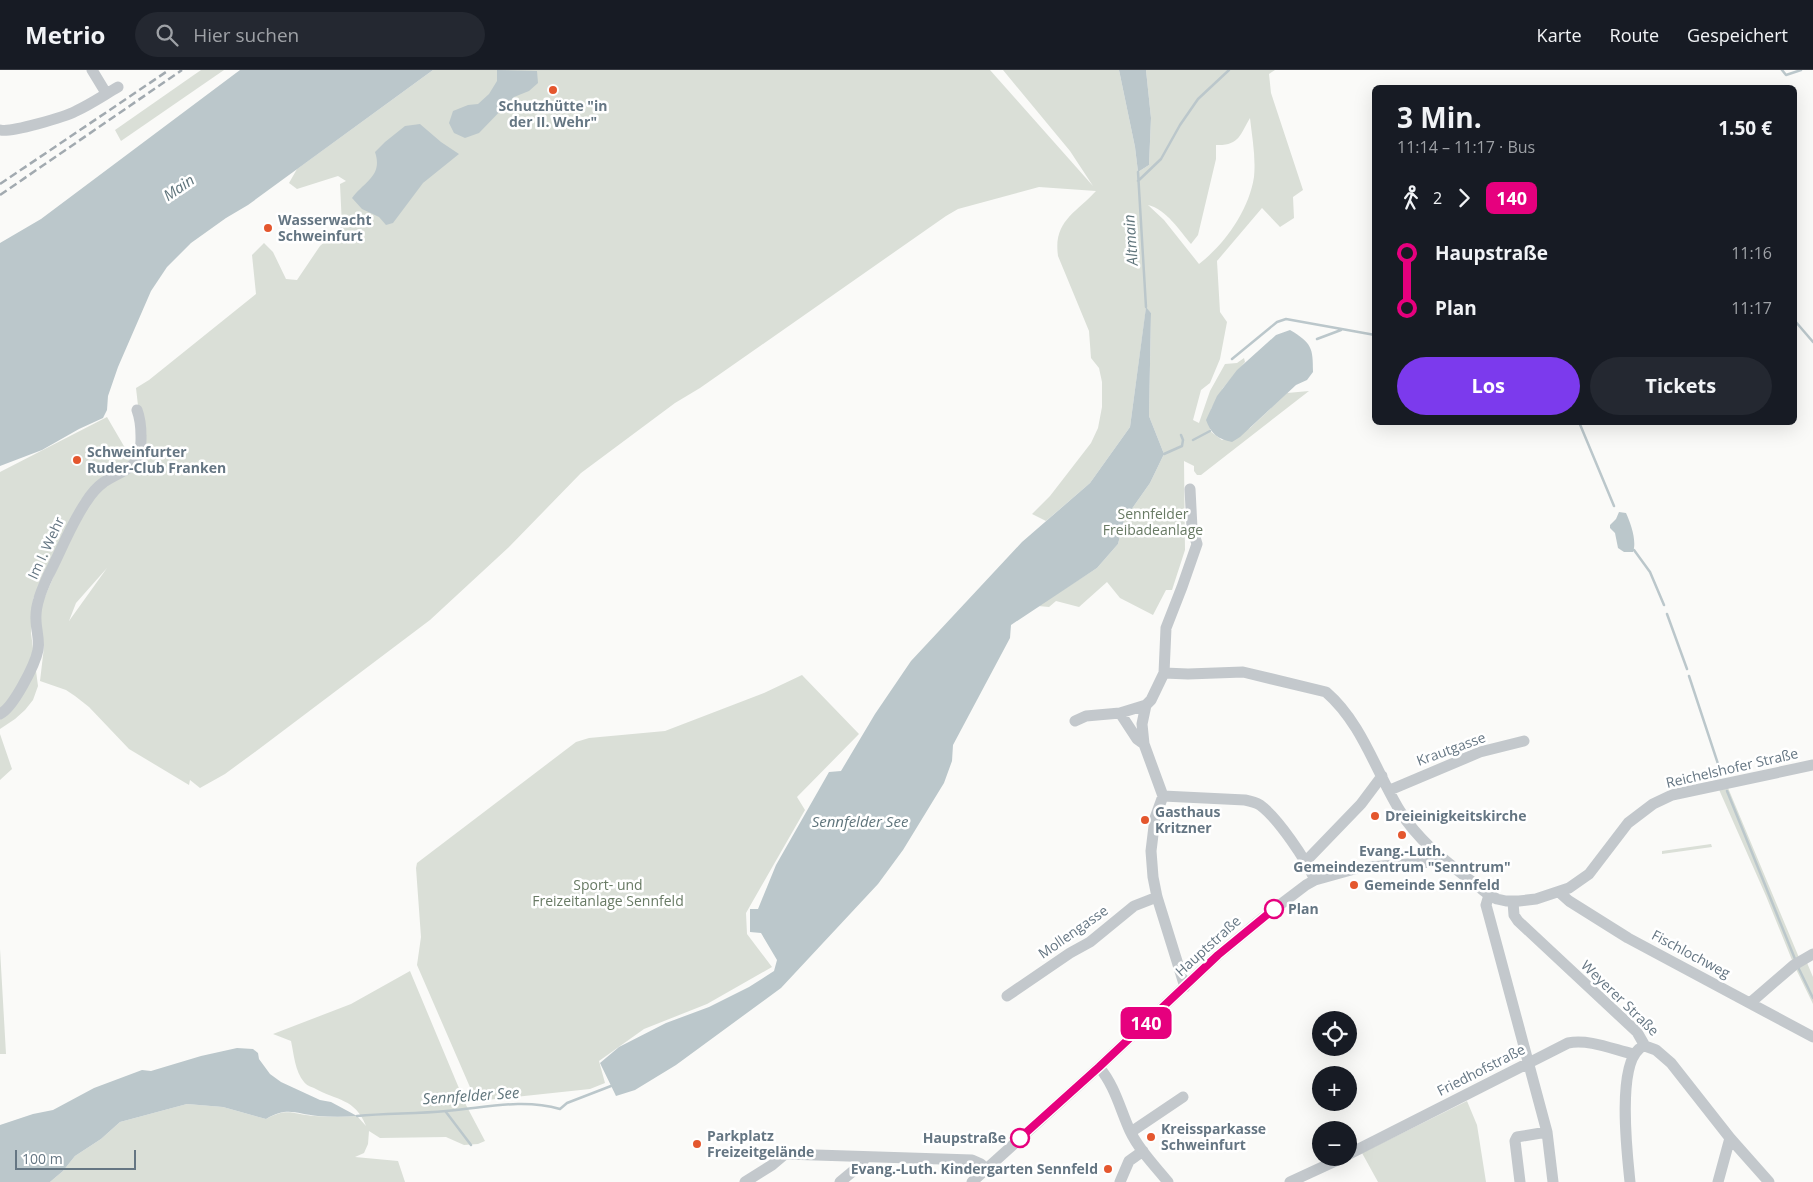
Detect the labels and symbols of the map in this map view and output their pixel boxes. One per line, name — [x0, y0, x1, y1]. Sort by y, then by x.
marker: Schutzhütte "in der II. Wehr" — [547, 84, 559, 96]
place label: Schutzhütte "in der II. Wehr" — [499, 96, 607, 131]
water label: Main — [159, 170, 198, 205]
place label: Wasserwacht Schweinfurt — [278, 210, 371, 245]
water label: Altmain — [1118, 214, 1142, 267]
marker: Wasserwacht Schweinfurt — [262, 222, 274, 234]
place label: Schweinfurter Ruder-Club Franken — [87, 442, 226, 477]
marker: Schweinfurter Ruder-Club Franken — [71, 454, 83, 466]
park label: Sennfelder Freibadeanlage — [1103, 504, 1203, 539]
street label: Im I. Wehr — [23, 513, 68, 582]
street label: Krautgasse — [1414, 727, 1488, 770]
street label: Reichelshofer Straße — [1664, 743, 1800, 792]
place label: Gasthaus Kritzner — [1155, 802, 1220, 837]
place label: Dreieinigkeitskirche — [1385, 806, 1526, 825]
marker: Dreieinigkeitskirche — [1369, 810, 1381, 822]
water label: Sennfelder See — [812, 811, 909, 831]
marker: Gasthaus Kritzner — [1139, 814, 1151, 826]
marker: Evang.-Luth. Gemeindezentrum "Senntrum" — [1396, 829, 1408, 841]
place label: Evang.-Luth. Gemeindezentrum "Senntrum" — [1293, 841, 1511, 876]
park label: Sport- und Freizeitanlage Sennfeld — [532, 875, 684, 910]
place label: Gemeinde Sennfeld — [1364, 875, 1500, 894]
marker: Gemeinde Sennfeld — [1348, 879, 1360, 891]
marker: Plan — [1264, 899, 1284, 919]
place label: Plan — [1288, 899, 1319, 918]
street label: Mollengasse — [1034, 900, 1111, 963]
street label: Hauptstraße — [1171, 911, 1245, 980]
street label: Fischlochweg — [1649, 925, 1734, 982]
street label: Weyerer Straße — [1577, 956, 1663, 1040]
line badge: 140 — [1117, 1007, 1175, 1039]
street label: Friedhofstraße — [1434, 1039, 1528, 1100]
water label: Sennfelder See — [422, 1082, 520, 1108]
place label: Kreissparkasse Schweinfurt — [1161, 1119, 1266, 1154]
place label: Parkplatz Freizeitgelände — [707, 1126, 814, 1161]
place label: Haupstraße — [923, 1128, 1006, 1147]
marker: Haupstraße — [1010, 1128, 1030, 1148]
marker: Kreissparkasse Schweinfurt — [1145, 1131, 1157, 1143]
marker: Parkplatz Freizeitgelände — [691, 1138, 703, 1150]
scale bar — [15, 1147, 136, 1170]
place label: Evang.-Luth. Kindergarten Sennfeld — [851, 1159, 1098, 1178]
marker: Evang.-Luth. Kindergarten Sennfeld — [1102, 1163, 1114, 1175]

